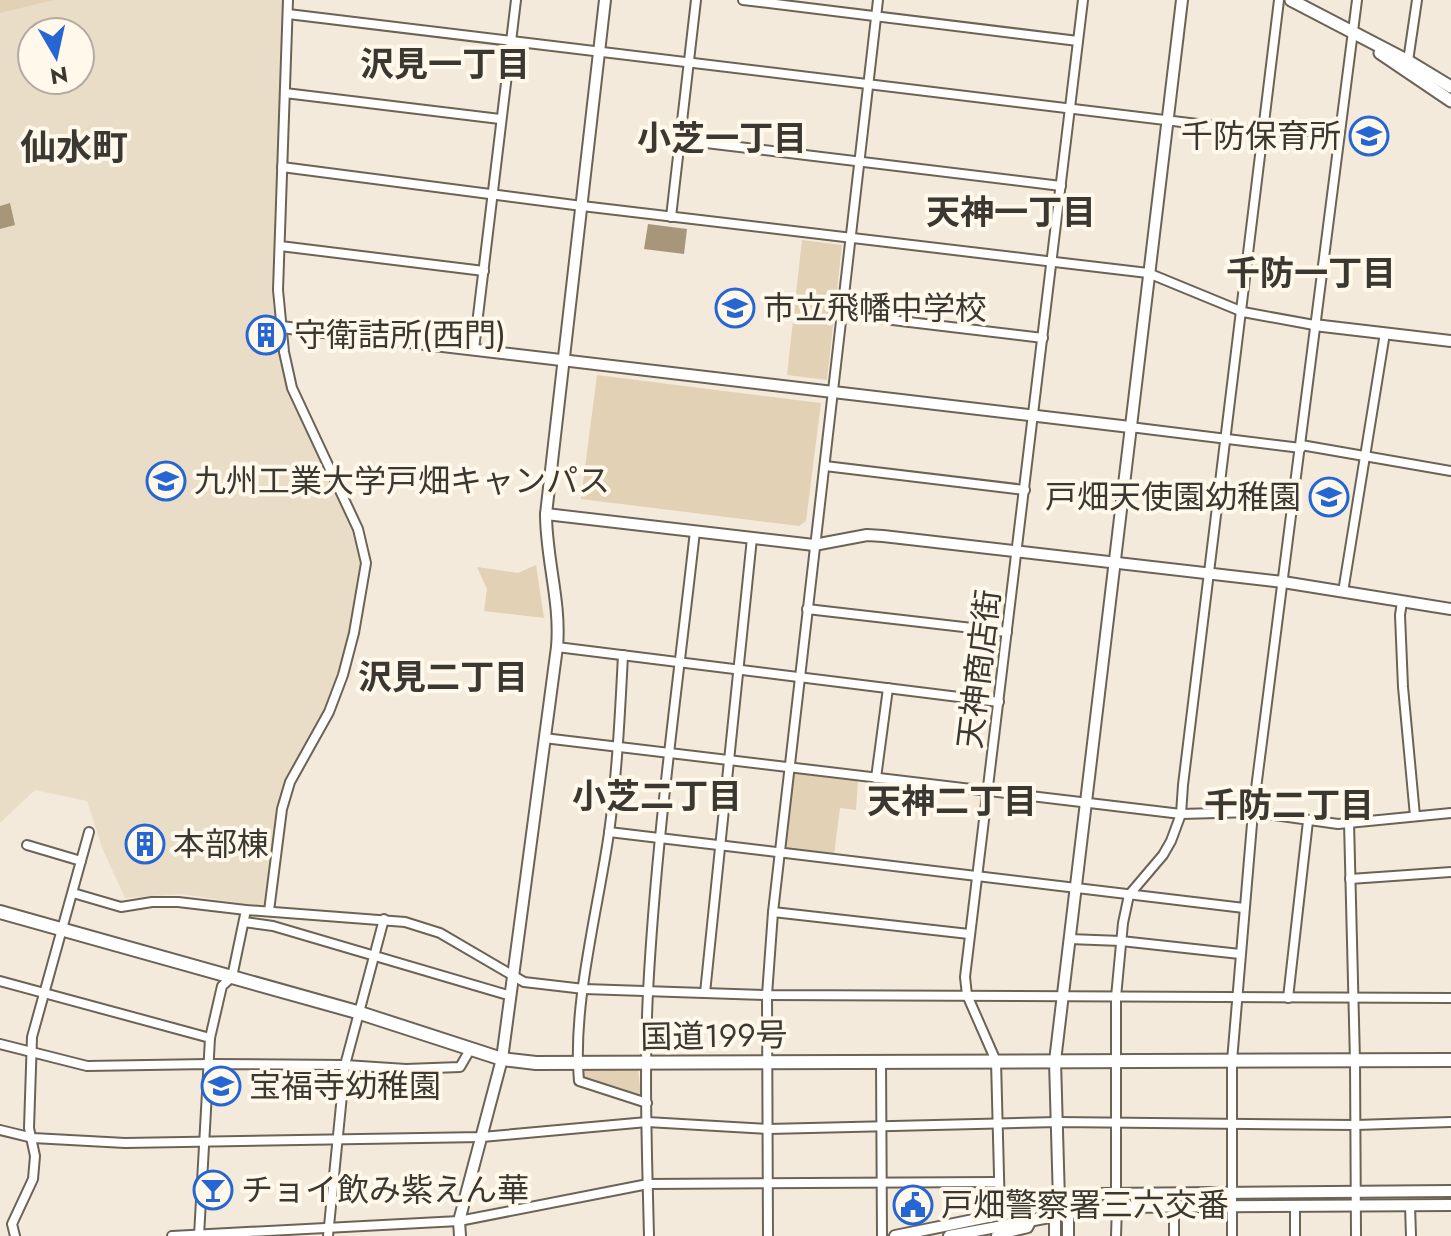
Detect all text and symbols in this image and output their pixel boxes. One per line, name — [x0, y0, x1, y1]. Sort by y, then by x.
north arrow — [16, 16, 96, 96]
district label: 沢見一丁目 — [360, 40, 530, 89]
text: N — [48, 59, 70, 93]
place label: 千防保育所 — [1181, 113, 1341, 159]
district label: 小芝一丁目 — [637, 114, 807, 163]
school or university icon: 千防保育所 — [1348, 115, 1390, 157]
district label: 仙水町 — [20, 121, 128, 173]
district label: 天神一丁目 — [926, 188, 1096, 237]
district label: 千防一丁目 — [1226, 249, 1396, 298]
place label: 市立飛幡中学校 — [763, 285, 987, 331]
school or university icon: 市立飛幡中学校 — [714, 287, 756, 329]
place label: 守衛詰所(西門) — [294, 312, 506, 358]
building icon: 守衛詰所(西門) — [245, 314, 287, 356]
place label: 九州工業大学戸畑キャンパス — [194, 458, 610, 504]
school or university icon: 九州工業大学戸畑キャンパス — [145, 460, 187, 502]
place label: 戸畑天使園幼稚園 — [1045, 474, 1301, 520]
school or university icon: 戸畑天使園幼稚園 — [1308, 476, 1350, 518]
street label: 天神商店街 — [946, 587, 1012, 751]
district label: 沢見二丁目 — [358, 653, 528, 702]
district label: 小芝二丁目 — [572, 772, 742, 821]
district label: 天神二丁目 — [867, 777, 1037, 826]
district label: 千防二丁目 — [1204, 781, 1374, 830]
place label: 本部棟 — [173, 821, 269, 867]
building icon: 本部棟 — [124, 823, 166, 865]
street label: 国道199号 — [640, 1012, 788, 1060]
place label: 宝福寺幼稚園 — [249, 1063, 441, 1109]
school or university icon: 宝福寺幼稚園 — [200, 1065, 242, 1107]
place label: チョイ飲み紫えん華 — [241, 1167, 529, 1213]
bar icon: チョイ飲み紫えん華 — [192, 1169, 234, 1211]
place label: 戸畑警察署三六交番 — [941, 1182, 1229, 1228]
public building icon: 戸畑警察署三六交番 — [892, 1184, 934, 1226]

